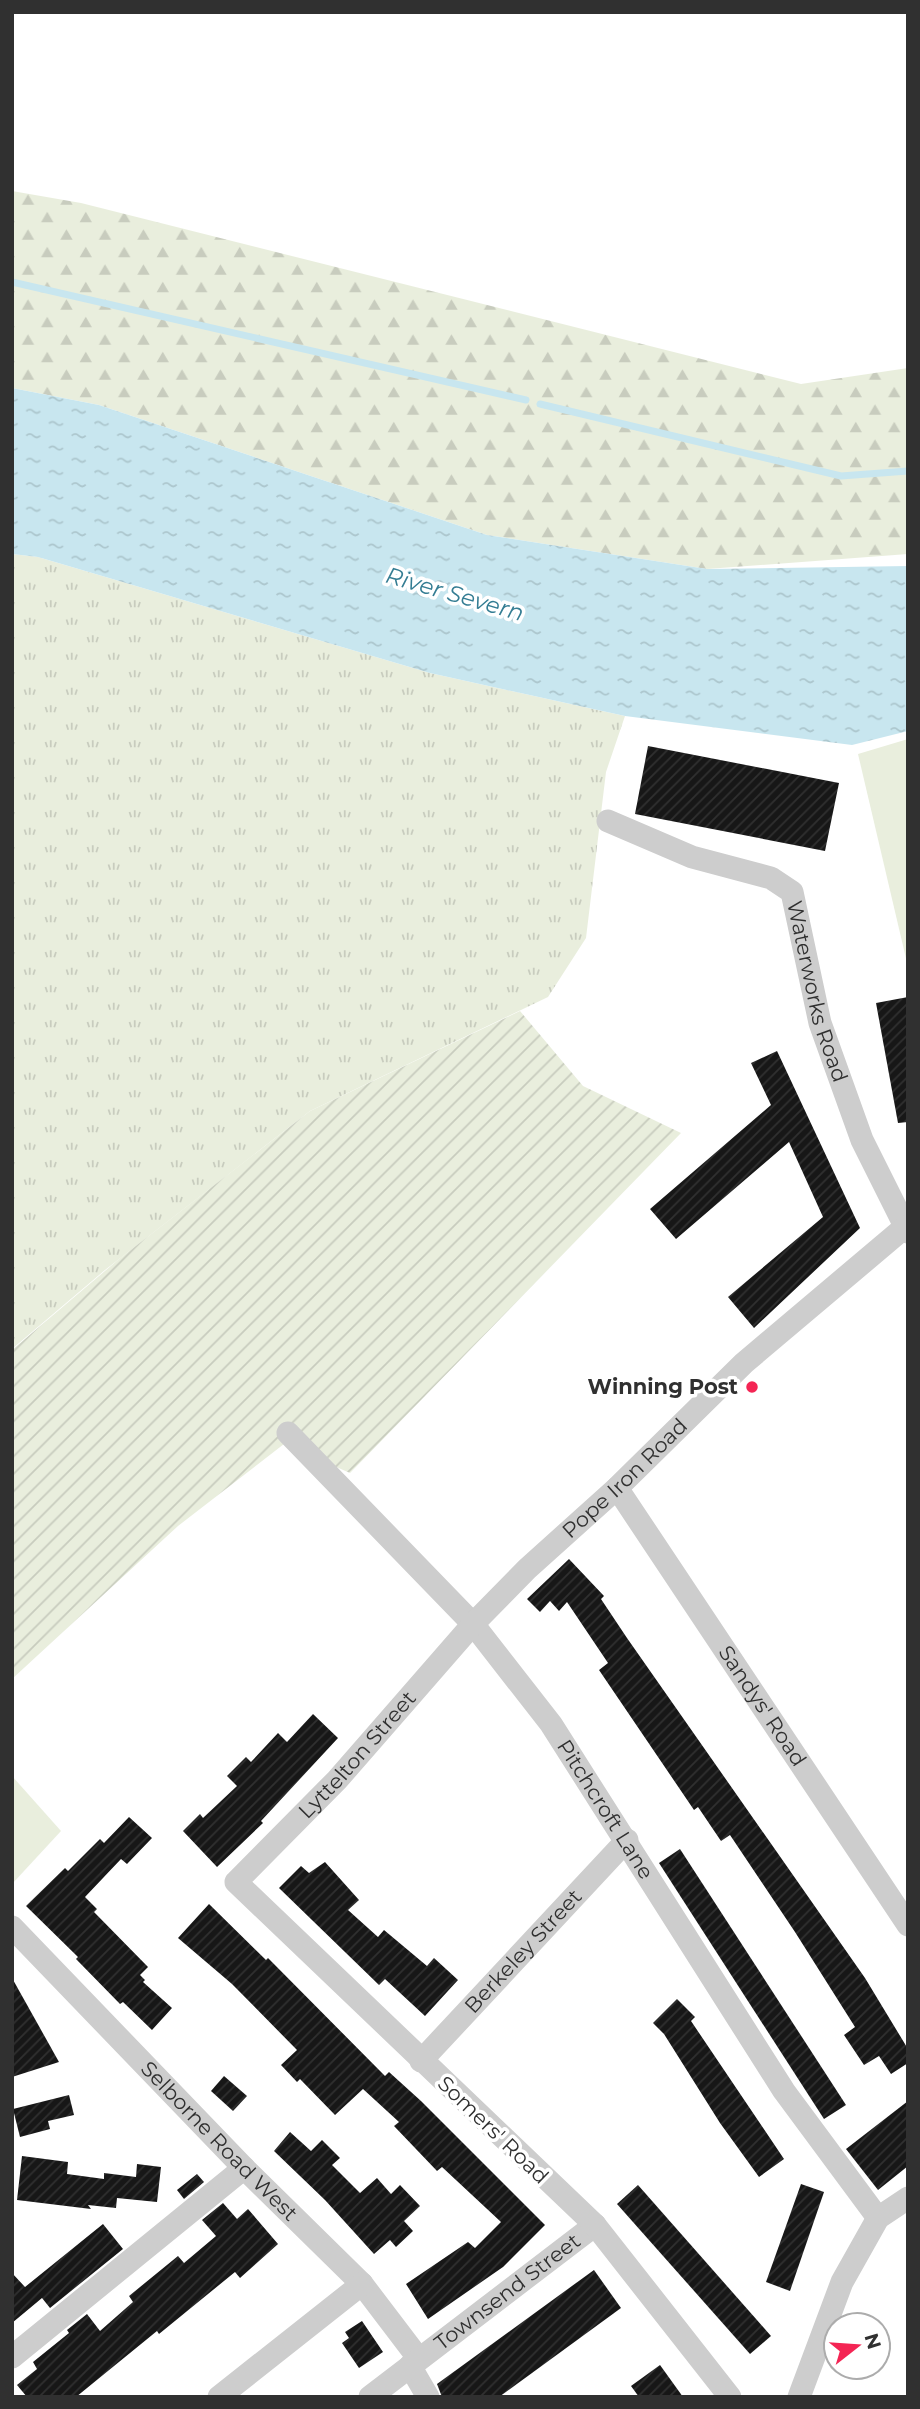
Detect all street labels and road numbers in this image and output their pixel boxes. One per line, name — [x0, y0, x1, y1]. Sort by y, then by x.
street label: Waterworks Road — [782, 898, 853, 1085]
street label: Pope Iron Road — [557, 1413, 692, 1543]
street label: Sandys' Road — [713, 1641, 812, 1771]
street label: Lyttelton Street — [293, 1686, 421, 1823]
street label: Pitchcroft Lane — [552, 1735, 659, 1884]
street label: Berkeley Street — [459, 1884, 587, 2018]
street label: Selborne Road West — [136, 2056, 303, 2226]
street label: Somers' Road — [433, 2071, 554, 2189]
street label: Townsend Street — [429, 2228, 585, 2355]

